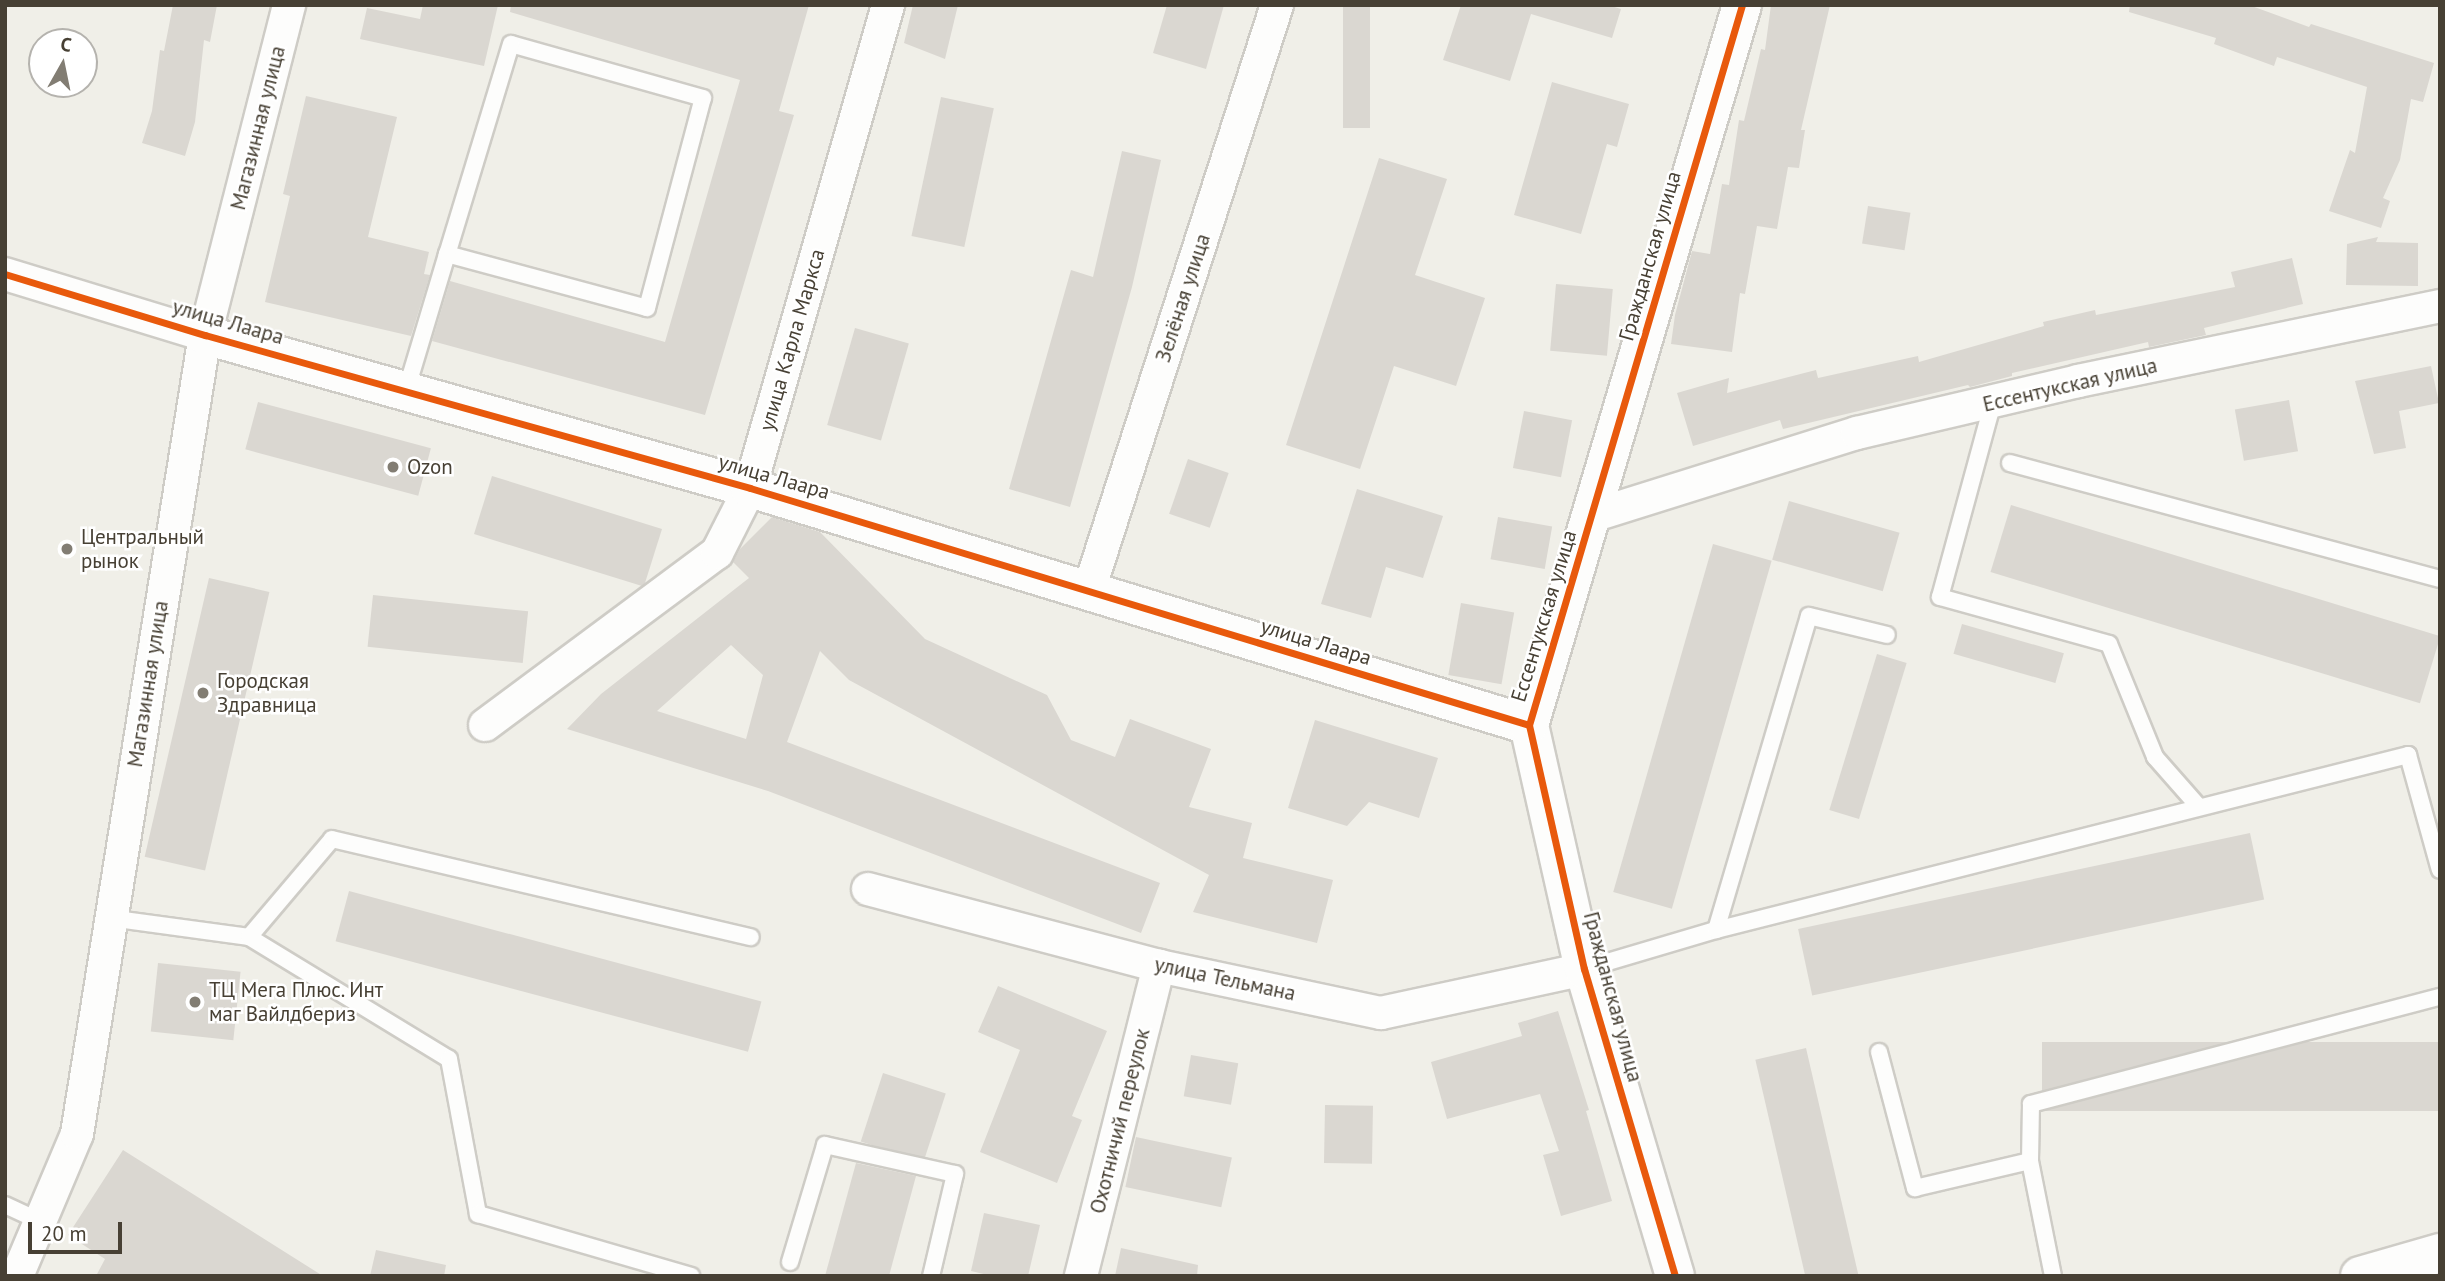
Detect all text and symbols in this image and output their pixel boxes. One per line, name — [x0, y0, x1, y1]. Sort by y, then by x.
north arrow — [28, 28, 98, 98]
text: С — [59, 32, 73, 57]
street label: Магазинная улица — [225, 43, 291, 213]
street label: Гражданская улица — [1614, 168, 1686, 344]
street label: Зелёная улица — [1150, 231, 1216, 365]
street label: улица Карла Маркса — [754, 246, 830, 434]
street label: улица Лаара — [169, 294, 287, 350]
street label: Ессентукская улица — [1980, 353, 2160, 417]
street label: улица Лаара — [715, 449, 833, 505]
place label: Ozon — [407, 454, 453, 480]
marker: Ozon — [385, 459, 401, 475]
place label: Центральный рынок — [81, 524, 204, 574]
street label: Ессентукская улица — [1506, 527, 1582, 705]
marker: Центральный рынок — [59, 541, 75, 557]
street label: Магазинная улица — [122, 599, 174, 769]
street label: улица Лаара — [1257, 613, 1375, 671]
place label: Городская Здравница — [217, 668, 317, 718]
marker: Городская Здравница — [195, 685, 211, 701]
street label: Гражданская улица — [1578, 909, 1648, 1085]
street label: улица Тельмана — [1152, 952, 1298, 1006]
place label: ТЦ Мега Плюс. Инт маг Вайлдбериз — [209, 977, 385, 1027]
marker: ТЦ Мега Плюс. Инт маг Вайлдбериз — [187, 994, 203, 1010]
street label: Охотничий переулок — [1085, 1026, 1155, 1216]
scale bar — [32, 1208, 126, 1252]
text: 20 m — [41, 1220, 87, 1247]

